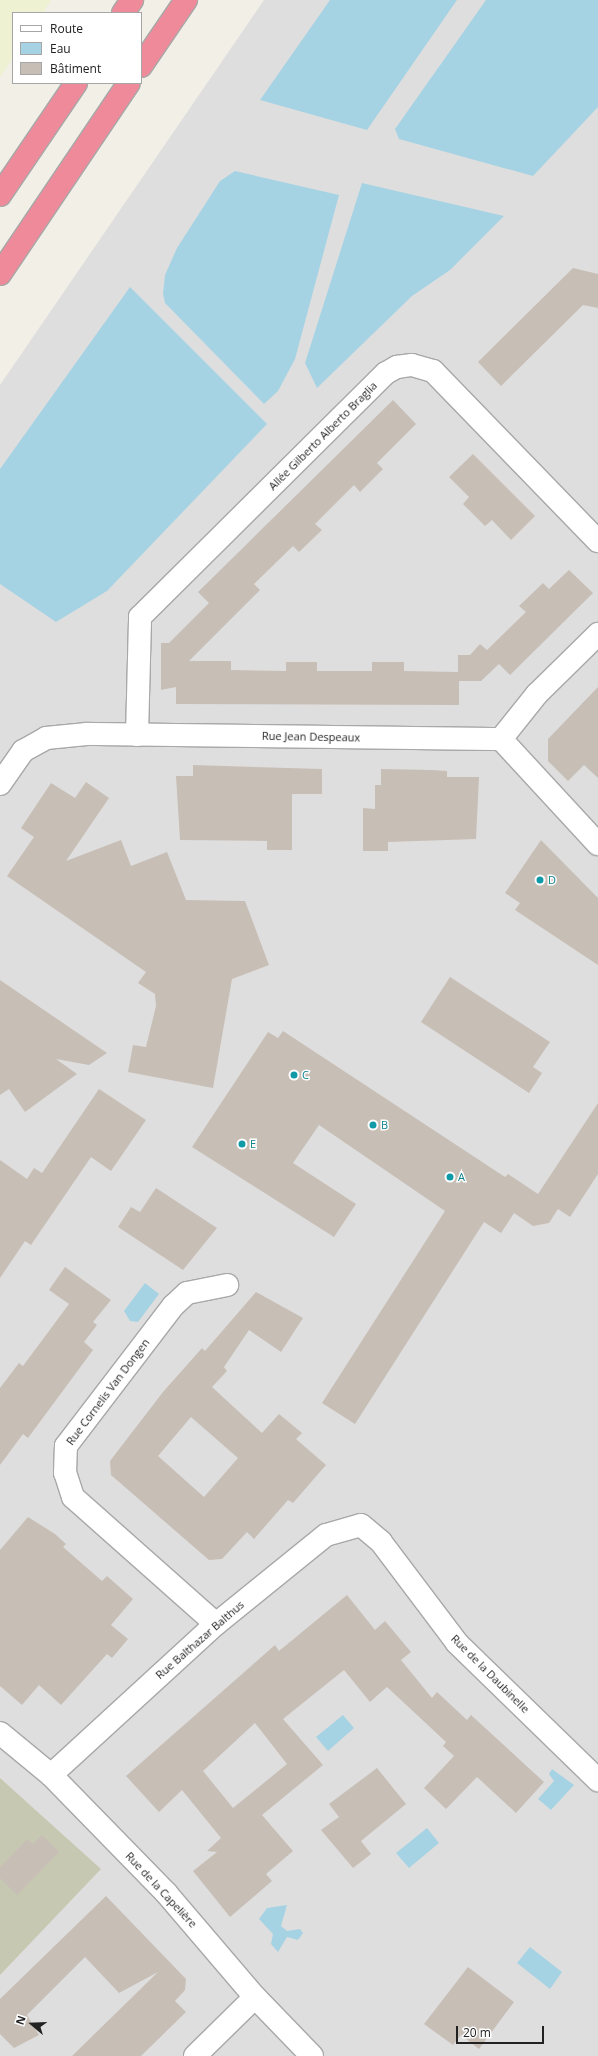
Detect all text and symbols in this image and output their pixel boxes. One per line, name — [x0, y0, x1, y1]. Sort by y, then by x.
legend — [12, 12, 142, 84]
text: Route — [50, 20, 83, 37]
text: Eau — [50, 40, 71, 57]
text: Bâtiment — [50, 60, 101, 77]
street label: Allée Gilberto Alberto Braglia — [266, 379, 380, 493]
street label: Rue Jean Despeaux — [262, 730, 360, 744]
place label: D — [548, 873, 556, 887]
marker: D — [535, 875, 545, 885]
place label: C — [302, 1068, 309, 1082]
marker: C — [289, 1070, 299, 1080]
place label: B — [381, 1118, 388, 1132]
marker: B — [368, 1120, 378, 1130]
place label: E — [250, 1137, 256, 1151]
marker: E — [237, 1139, 247, 1149]
place label: A — [458, 1170, 465, 1184]
marker: A — [445, 1172, 455, 1182]
street label: Rue Cornelis Van Dongen — [64, 1336, 152, 1448]
street label: Rue Balthazar Balthus — [153, 1598, 247, 1682]
street label: Rue de la Daubinelle — [448, 1632, 532, 1716]
street label: Rue de la Capelière — [123, 1850, 199, 1930]
north arrow — [12, 2004, 52, 2044]
text: N — [12, 2013, 29, 2027]
scale bar — [458, 2018, 546, 2044]
text: 20 m — [463, 2024, 491, 2041]

